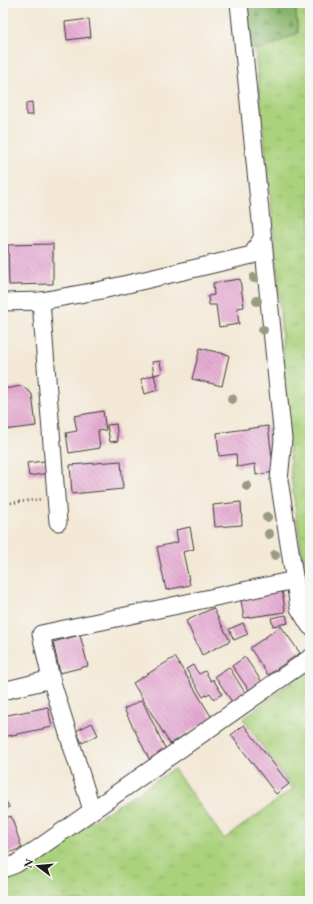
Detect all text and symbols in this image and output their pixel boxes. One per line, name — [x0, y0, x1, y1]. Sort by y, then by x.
north arrow — [18, 846, 58, 886]
text: N — [20, 857, 36, 869]

